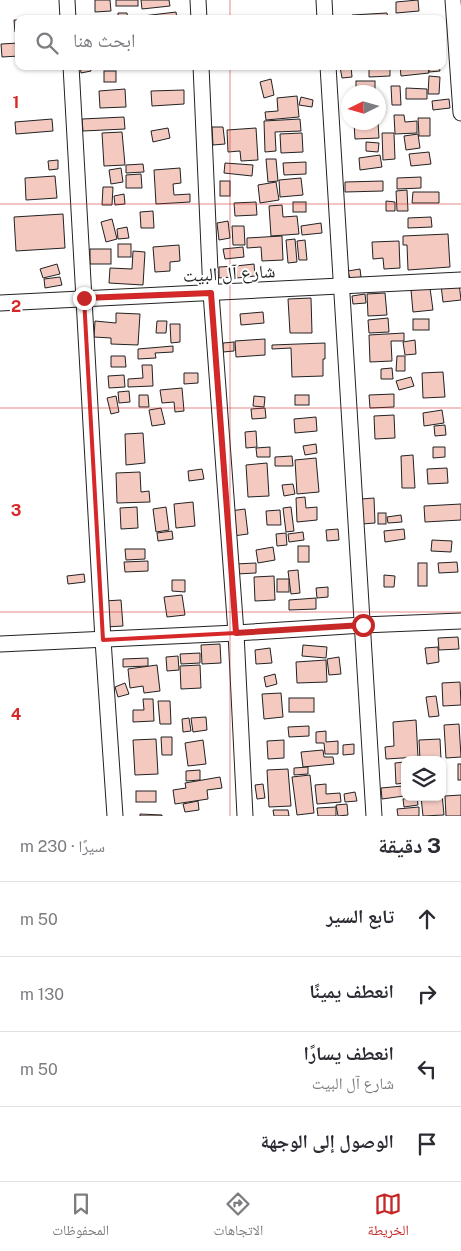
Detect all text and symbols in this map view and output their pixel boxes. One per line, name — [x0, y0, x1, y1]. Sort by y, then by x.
search box — [15, 15, 446, 70]
icon: search — [33, 29, 61, 57]
text: ابحث هنا — [73, 29, 136, 51]
north arrow — [341, 85, 386, 130]
text: 1 — [13, 93, 19, 112]
street label: شارع آل البيت — [182, 260, 276, 287]
route end — [73, 287, 96, 310]
text: 2 — [11, 297, 21, 316]
text: 3 — [11, 501, 21, 520]
route start — [352, 614, 375, 637]
text: 4 — [11, 705, 22, 724]
map controls — [401, 756, 446, 801]
button: layers — [401, 756, 446, 801]
text: 3 دقيقة — [378, 833, 441, 858]
text: سيرًا · 230 m — [20, 837, 105, 856]
text: تابع السير — [326, 905, 394, 927]
icon: ahead — [413, 905, 441, 933]
text: 50 m — [20, 910, 58, 929]
text: انعطف يمينًا — [309, 980, 394, 1002]
icon: right — [413, 980, 441, 1008]
text: 130 m — [20, 985, 64, 1004]
text: انعطف يسارًا — [304, 1042, 394, 1064]
icon: left — [413, 1055, 441, 1083]
text: 50 m — [20, 1060, 58, 1079]
text: شارع آل البيت — [312, 1074, 394, 1093]
text: الوصول إلى الوجهة — [260, 1130, 394, 1152]
icon: arrive — [413, 1130, 441, 1158]
tab: المحفوظات — [52, 1190, 109, 1244]
tab: الاتجاهات — [214, 1190, 263, 1244]
tab: الخريطة — [368, 1190, 409, 1244]

